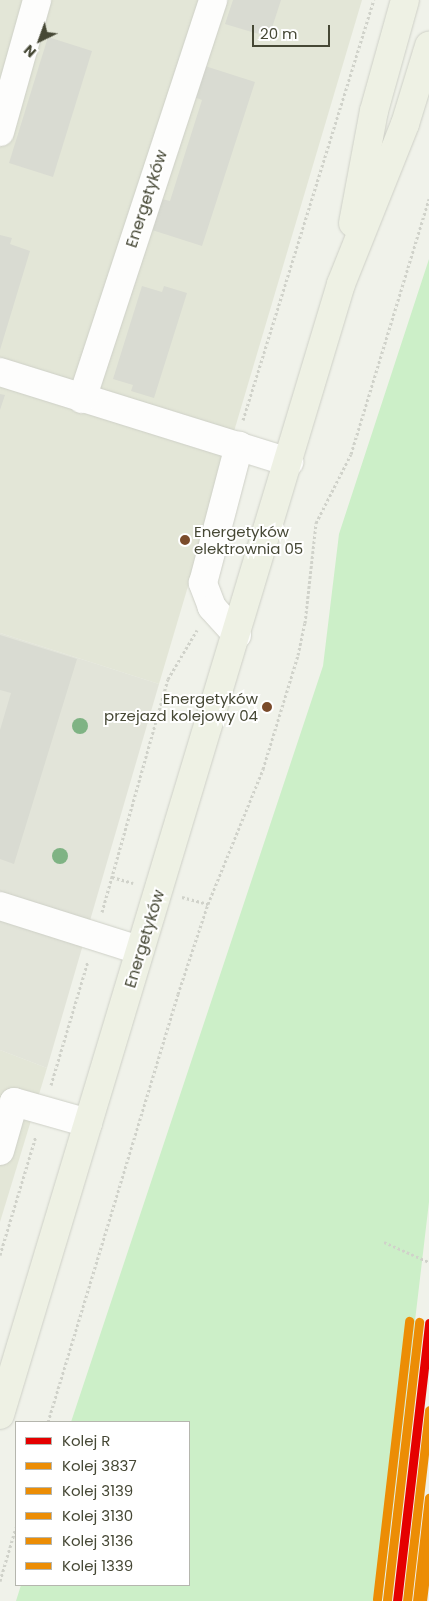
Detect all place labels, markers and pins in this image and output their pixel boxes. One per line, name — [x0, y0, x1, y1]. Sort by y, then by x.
place label: Energetyków elektrownia 05 — [194, 522, 303, 557]
marker: Energetyków elektrownia 05 — [180, 535, 190, 545]
place label: Energetyków przejazd kolejowy 04 — [104, 689, 258, 724]
marker: Energetyków przejazd kolejowy 04 — [262, 702, 272, 712]

